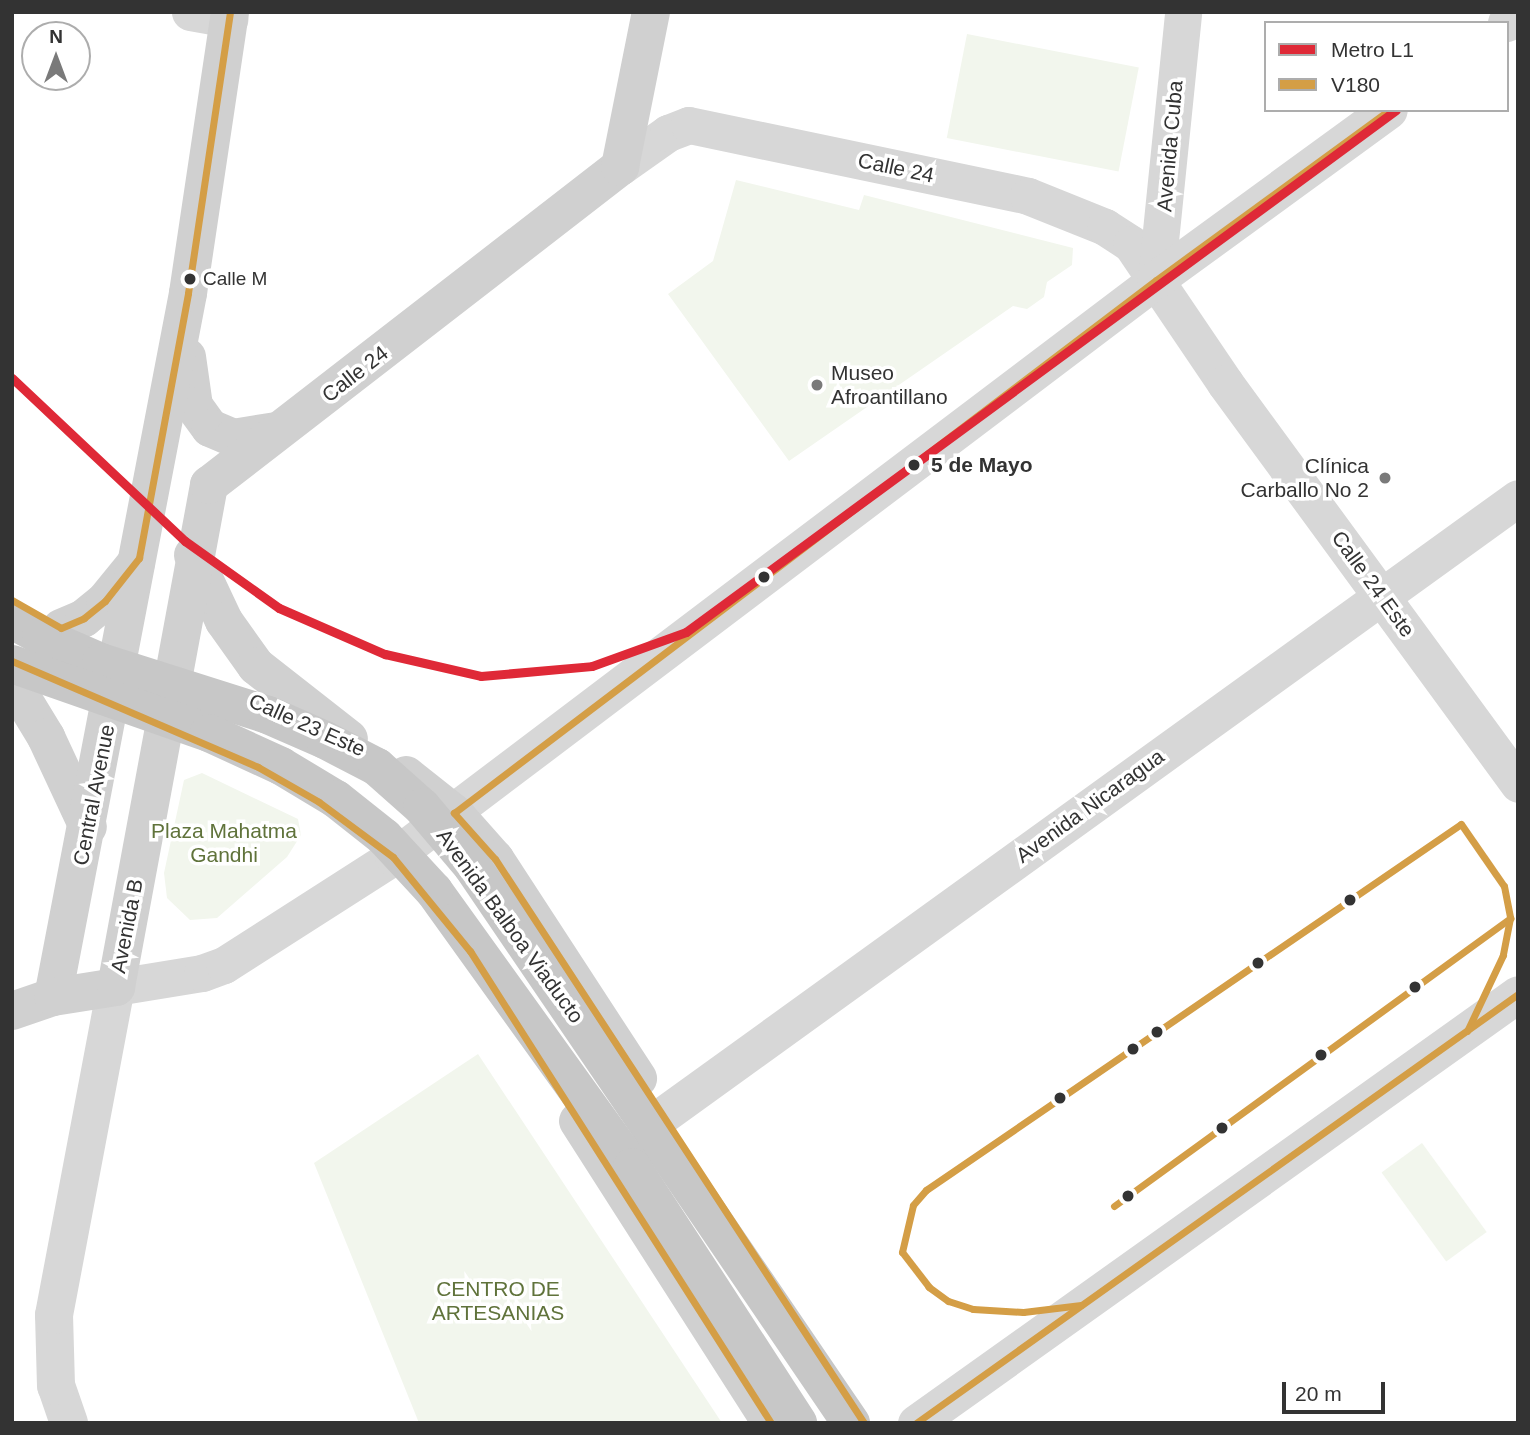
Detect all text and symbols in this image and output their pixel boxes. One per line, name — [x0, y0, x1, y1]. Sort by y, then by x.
north arrow — [21, 21, 91, 91]
legend — [1264, 21, 1509, 112]
text: N — [49, 26, 63, 47]
text: Metro L1 — [1331, 38, 1414, 61]
text: V180 — [1331, 73, 1380, 96]
street label: Avenida Cuba — [1152, 79, 1188, 213]
street label: Calle 24 — [856, 148, 936, 188]
place label: Calle M — [203, 268, 267, 290]
marker: Calle M — [183, 272, 197, 286]
street label: Calle 24 — [317, 340, 393, 408]
place label: Museo Afroantillano — [831, 360, 948, 410]
marker: Museo Afroantillano — [809, 377, 825, 393]
place label: 5 de Mayo — [931, 452, 1033, 478]
place label: Clínica Carballo No 2 — [1241, 453, 1369, 503]
marker: 5 de Mayo — [903, 454, 925, 476]
marker: Clínica Carballo No 2 — [1375, 468, 1395, 488]
street label: Calle 24 Este — [1326, 526, 1420, 642]
unlabelled marker — [757, 570, 771, 584]
street label: Calle 23 Este — [245, 688, 369, 762]
street label: Central Avenue — [68, 722, 120, 868]
street label: Avenida Nicaragua — [1011, 744, 1169, 868]
park label: Plaza Mahatma Gandhi — [151, 818, 297, 868]
street label: Avenida Balboa Viaducto — [431, 824, 589, 1028]
street label: Avenida B — [106, 877, 148, 975]
unlabelled marker — [1343, 893, 1357, 907]
unlabelled marker — [1251, 956, 1265, 970]
unlabelled marker — [1408, 980, 1422, 994]
unlabelled marker — [1150, 1025, 1164, 1039]
unlabelled marker — [1126, 1042, 1140, 1056]
unlabelled marker — [1314, 1048, 1328, 1062]
unlabelled marker — [1053, 1091, 1067, 1105]
unlabelled marker — [1215, 1121, 1229, 1135]
unlabelled marker — [1121, 1189, 1135, 1203]
park label: CENTRO DE ARTESANIAS — [432, 1276, 564, 1326]
scale bar — [1285, 1368, 1388, 1412]
text: 20 m — [1295, 1382, 1342, 1405]

